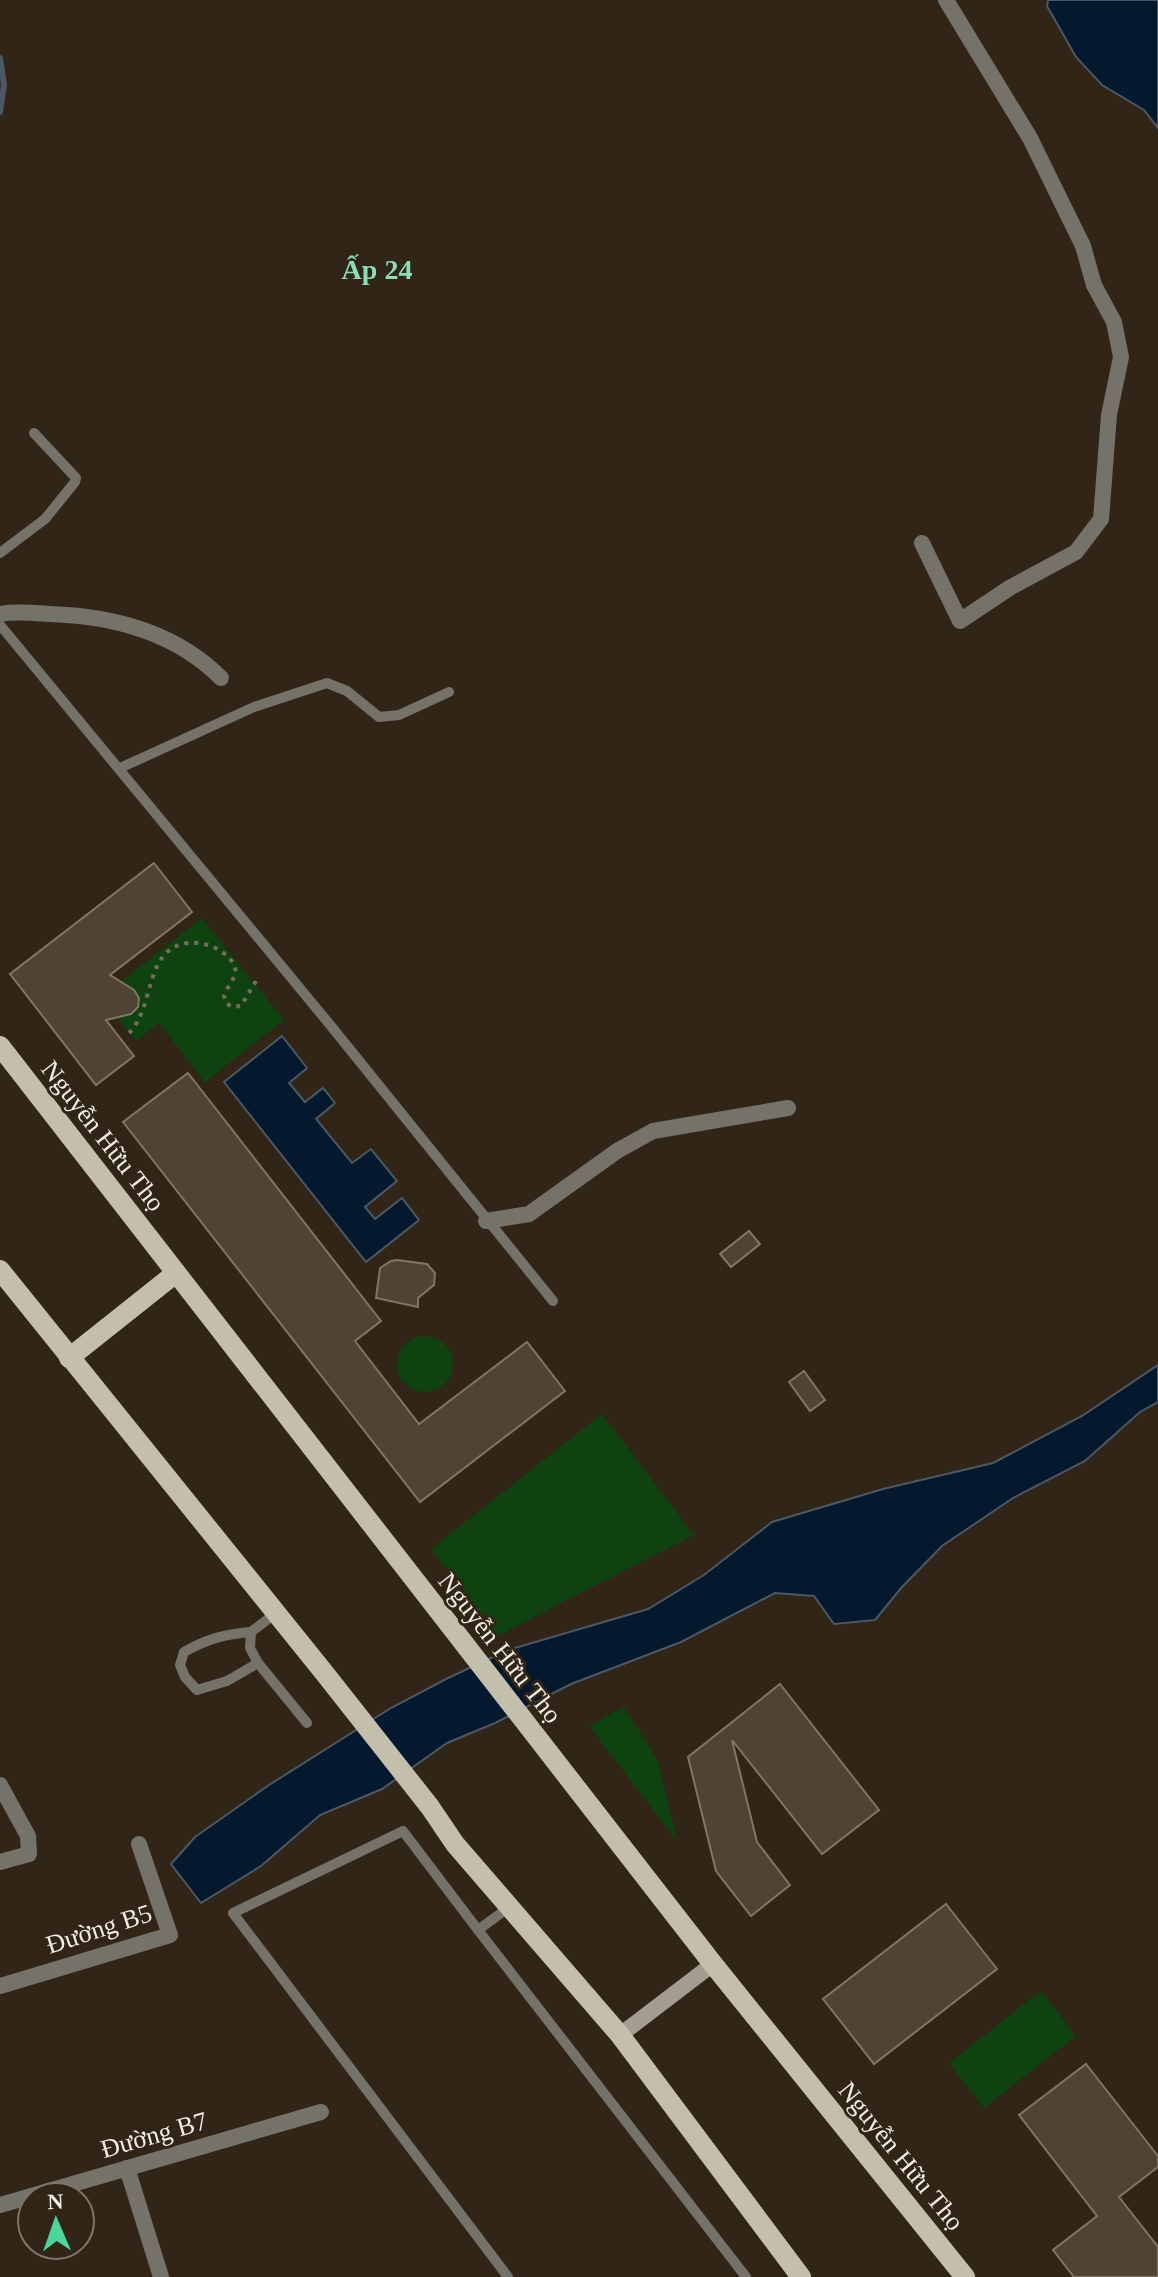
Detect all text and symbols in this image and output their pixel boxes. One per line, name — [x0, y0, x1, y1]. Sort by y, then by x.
district label: Ấp 24 — [342, 254, 412, 285]
street label: Nguyễn Hữu Thọ — [35, 1055, 171, 1217]
street label: Nguyễn Hữu Thọ — [432, 1567, 568, 1729]
street label: Đường B5 — [42, 1898, 156, 1960]
street label: Nguyễn Hữu Thọ — [832, 2076, 970, 2236]
street label: Đường B7 — [97, 2106, 211, 2164]
north arrow — [16, 2181, 96, 2261]
text: N — [47, 2189, 64, 2214]

